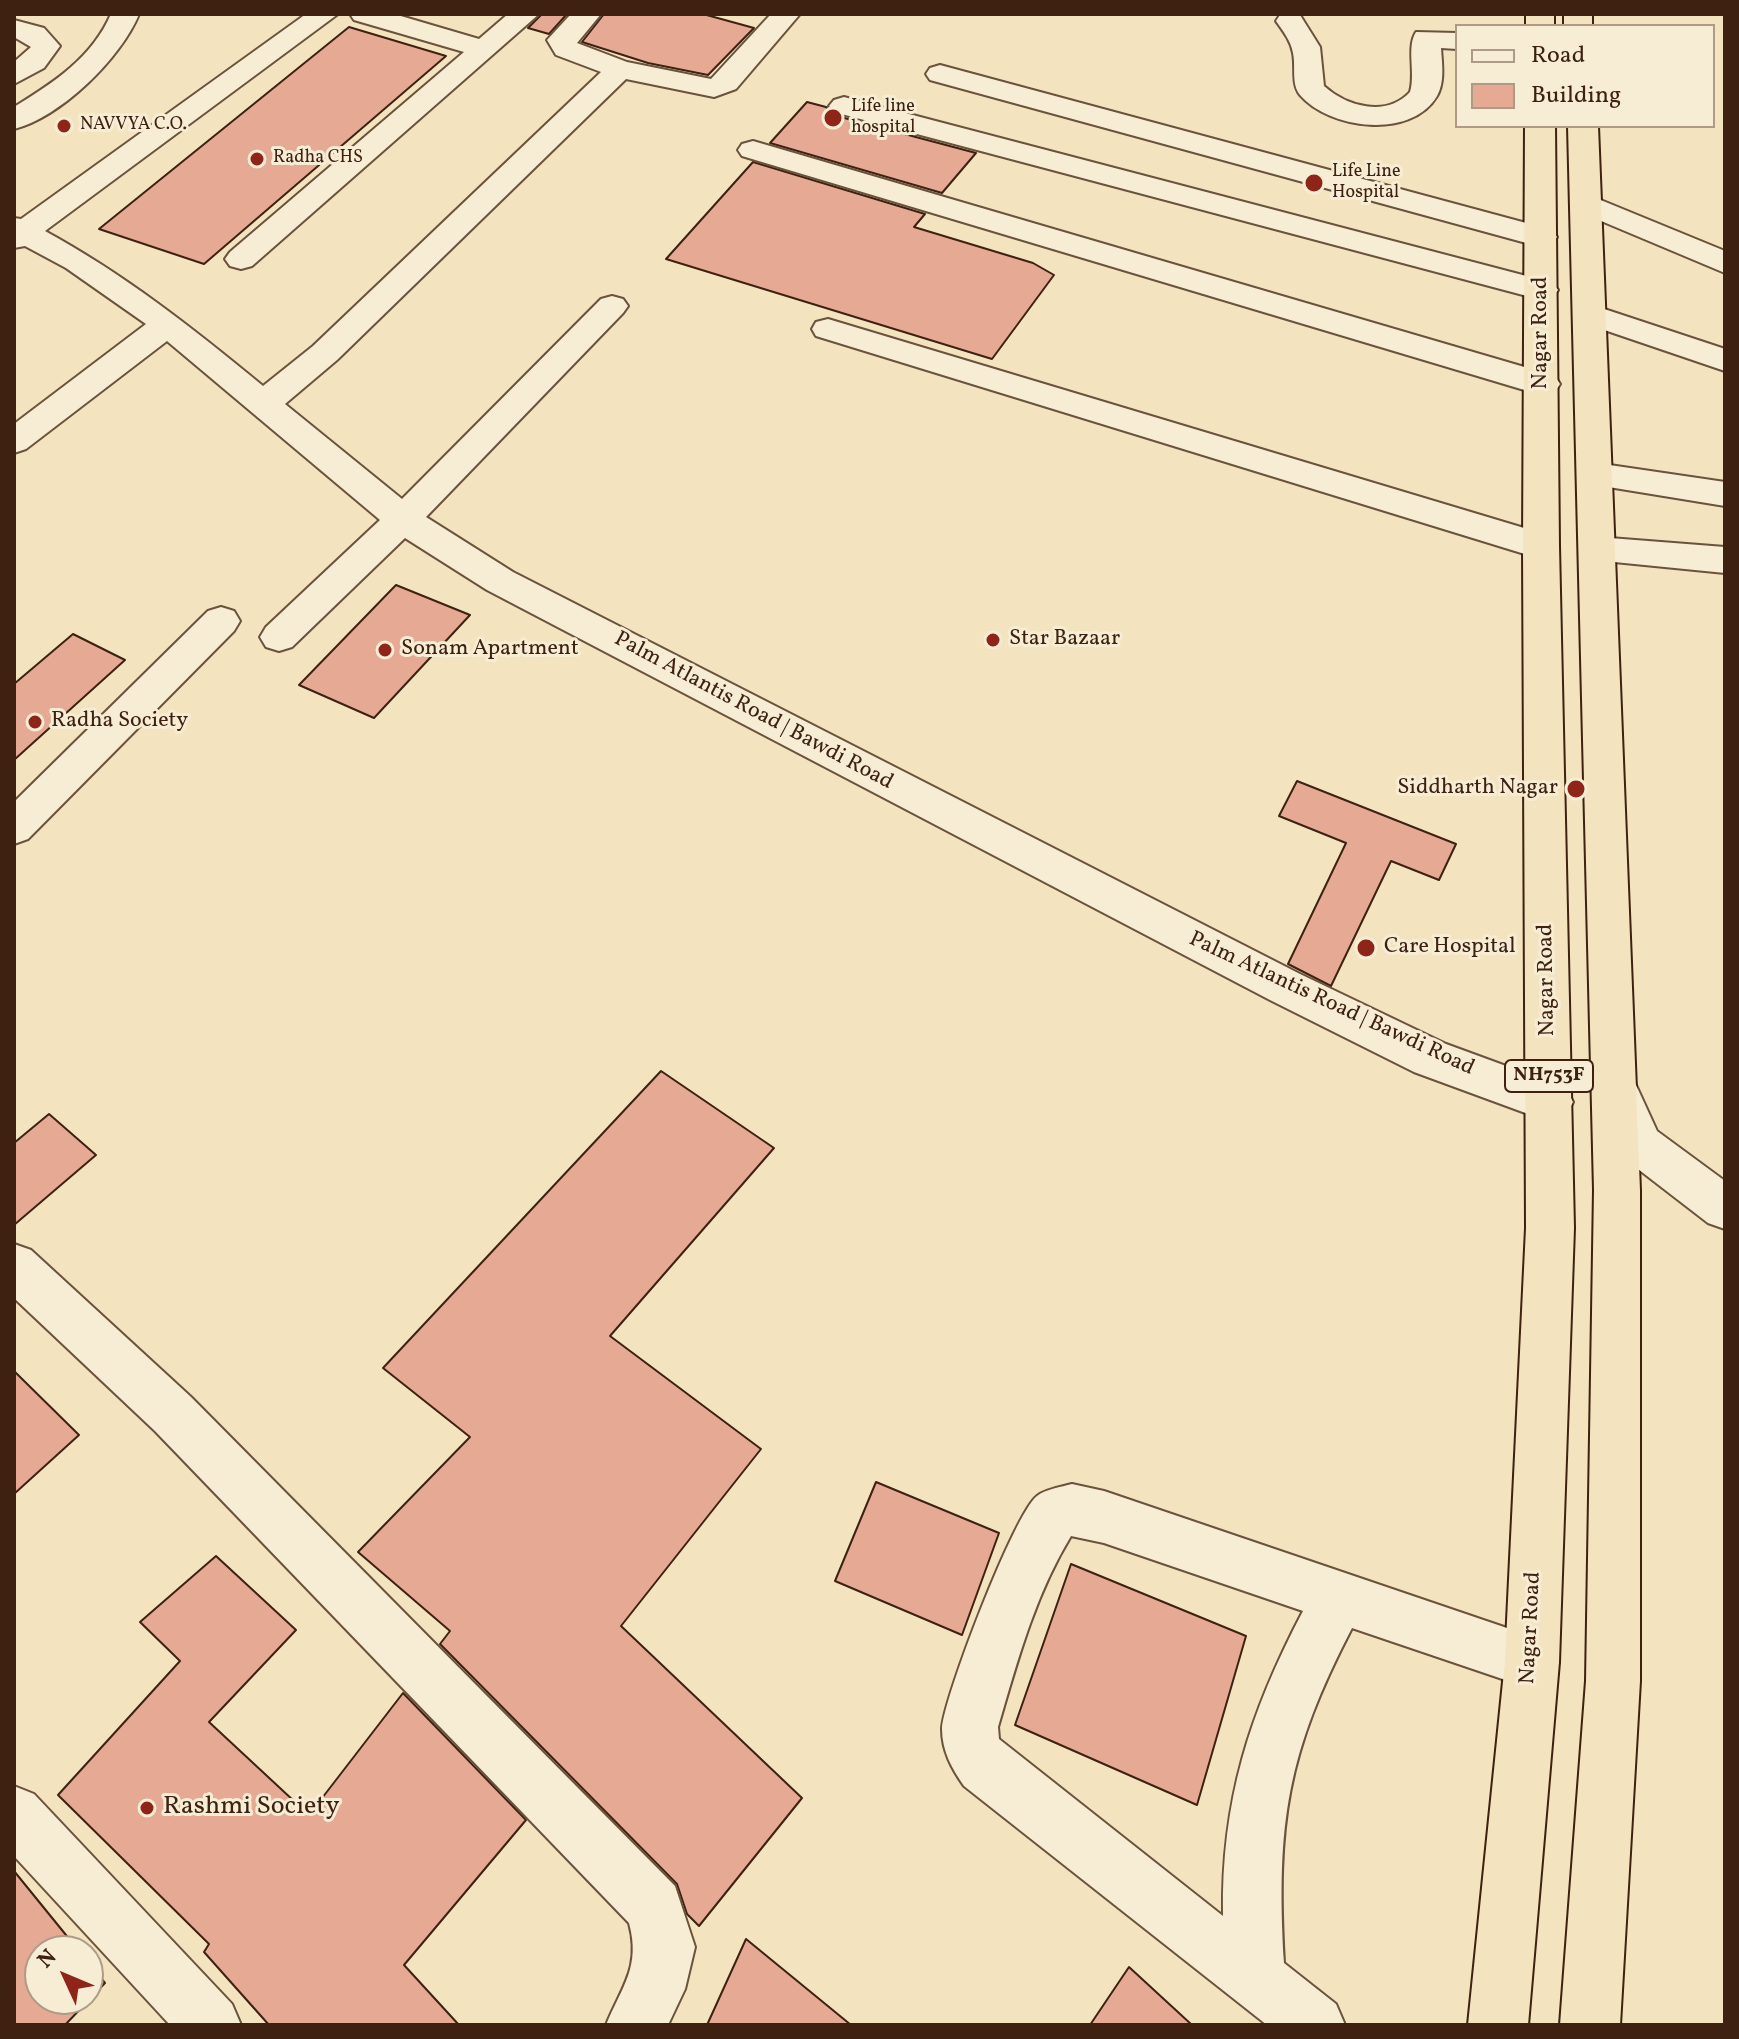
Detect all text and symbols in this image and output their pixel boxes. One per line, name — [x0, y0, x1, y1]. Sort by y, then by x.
legend — [1455, 24, 1715, 128]
text: Road — [1531, 39, 1585, 73]
text: Building — [1531, 79, 1621, 113]
place label: Life line hospital — [851, 97, 915, 140]
marker: Life line hospital — [822, 107, 844, 129]
place label: NAVVYA C.O. — [80, 115, 187, 137]
marker: NAVVYA C.O. — [55, 117, 73, 135]
place label: Radha CHS — [273, 148, 363, 170]
marker: Radha CHS — [248, 150, 266, 168]
place label: Life Line Hospital — [1332, 162, 1401, 204]
marker: Life Line Hospital — [1303, 172, 1325, 194]
street label: Nagar Road — [1529, 277, 1555, 389]
street label: Palm Atlantis Road | Bawdi Road — [609, 627, 897, 797]
place label: Star Bazaar — [1009, 627, 1120, 653]
marker: Star Bazaar — [984, 631, 1002, 649]
place label: Sonam Apartment — [401, 637, 579, 663]
marker: Sonam Apartment — [376, 641, 394, 659]
place label: Radha Society — [51, 709, 188, 735]
marker: Radha Society — [26, 713, 44, 731]
place label: Siddharth Nagar — [1397, 776, 1558, 802]
marker: Siddharth Nagar — [1565, 778, 1587, 800]
street label: Nagar Road — [1534, 923, 1562, 1037]
street label: Palm Atlantis Road | Bawdi Road — [1184, 927, 1478, 1083]
place label: Care Hospital — [1384, 935, 1516, 961]
marker: Care Hospital — [1355, 937, 1377, 959]
road number: NH753F — [1505, 1060, 1593, 1092]
street label: Nagar Road — [1516, 1571, 1548, 1685]
place label: Rashmi Society — [163, 1792, 340, 1824]
marker: Rashmi Society — [138, 1799, 156, 1817]
north arrow — [24, 1935, 104, 2015]
text: N — [31, 1943, 65, 1976]

